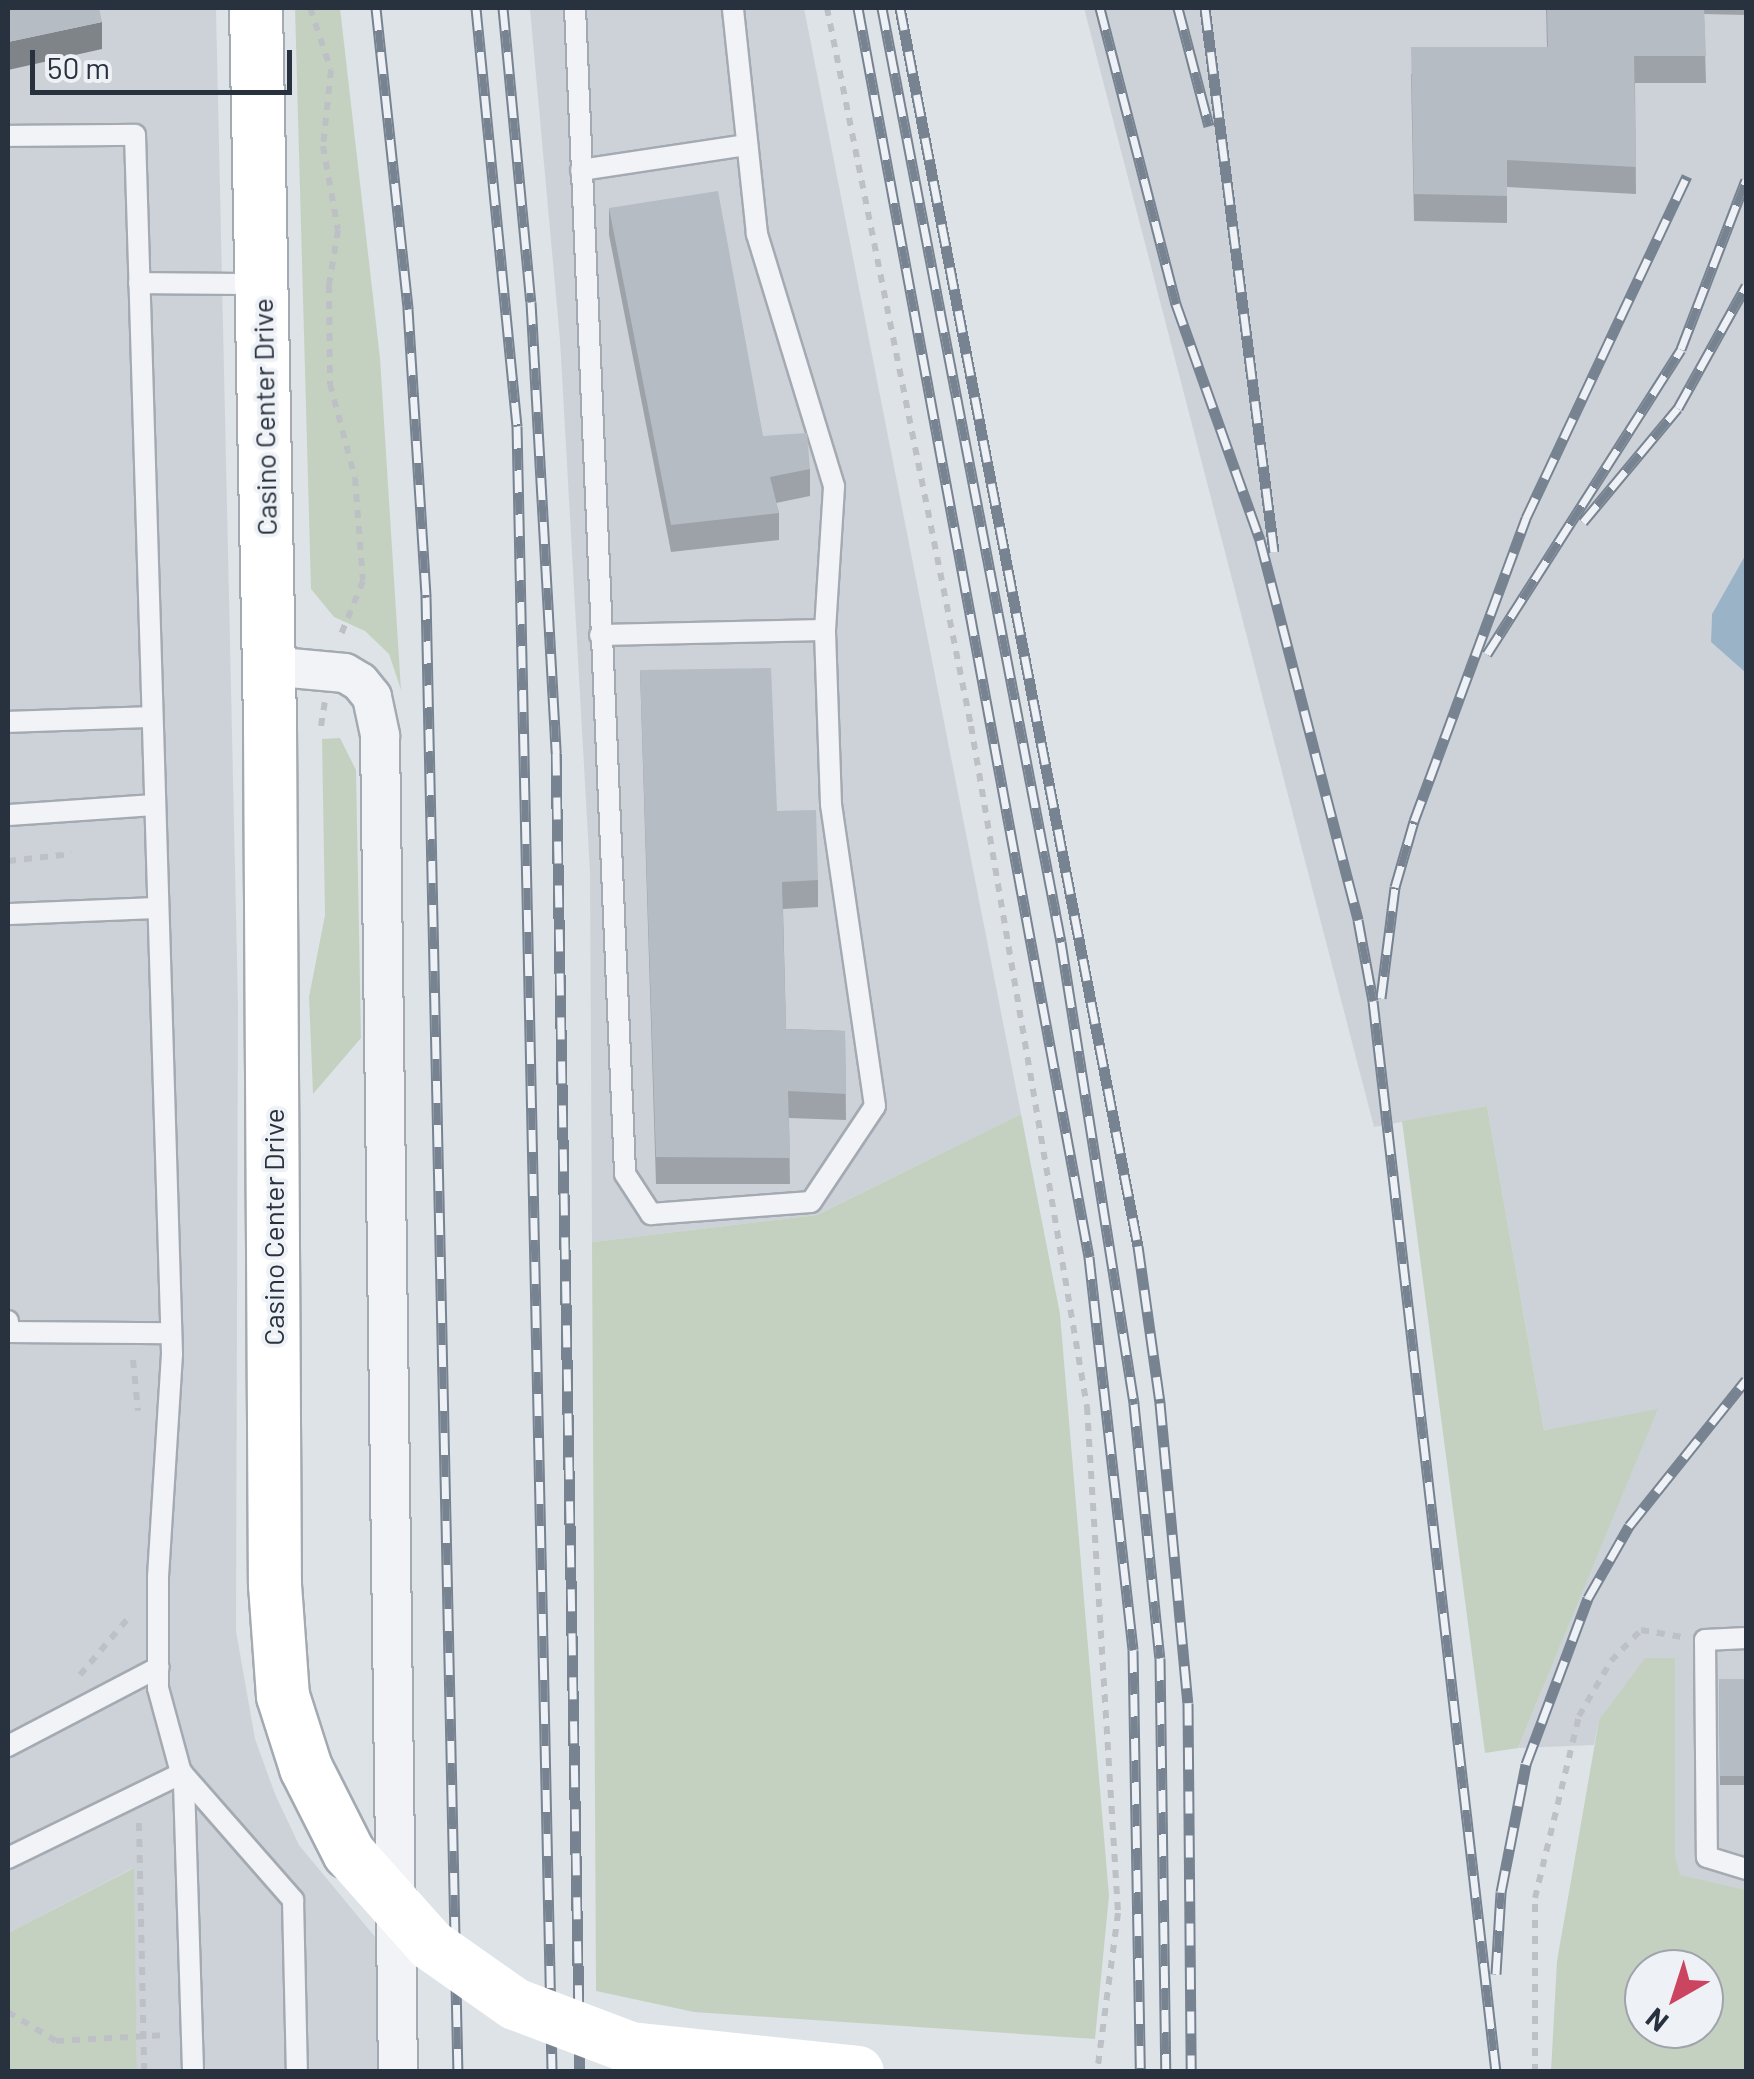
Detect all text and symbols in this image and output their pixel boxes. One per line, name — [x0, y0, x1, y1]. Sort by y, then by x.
scale bar — [35, 30, 298, 92]
text: 50 m — [47, 49, 110, 85]
street label: Casino Center Drive — [245, 298, 283, 536]
street label: Casino Center Drive — [256, 1108, 290, 1346]
north arrow — [1624, 1949, 1724, 2049]
text: N — [1638, 2002, 1674, 2040]

